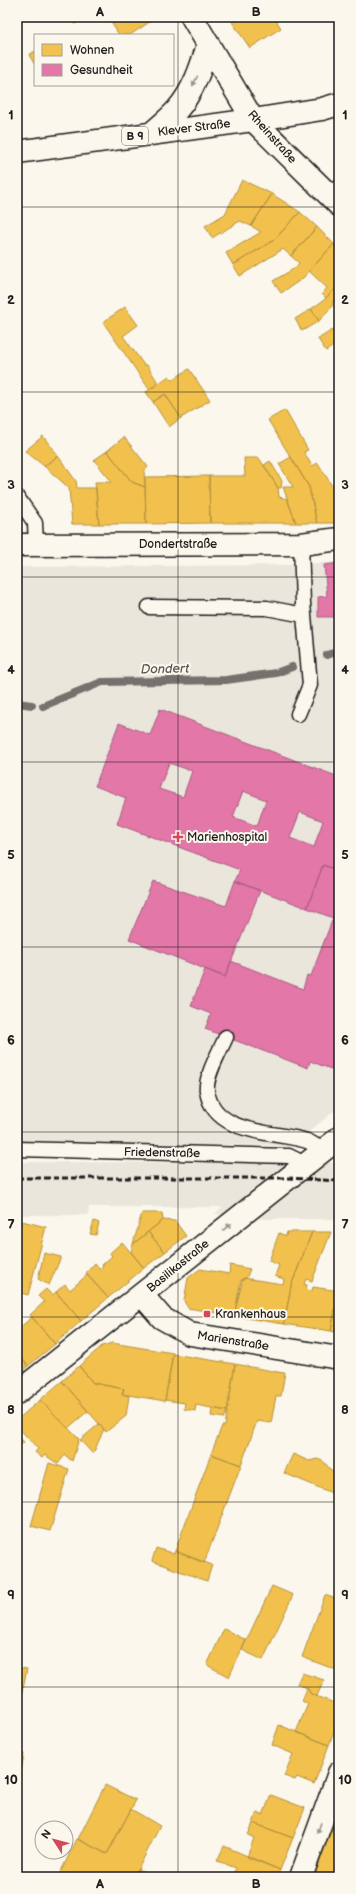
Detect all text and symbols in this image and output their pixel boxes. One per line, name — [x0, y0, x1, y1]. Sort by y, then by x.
text: A — [95, 4, 104, 20]
text: B — [251, 4, 261, 20]
legend — [34, 34, 174, 86]
text: Wohnen — [70, 43, 115, 58]
text: Gesundheit — [70, 63, 133, 78]
one-way arrow — [191, 76, 198, 87]
text: 1 — [8, 107, 14, 123]
street label: Rheinstraße — [244, 107, 300, 167]
text: 1 — [342, 107, 348, 123]
street label: Klever Straße — [157, 116, 231, 140]
road number: B 9 — [122, 127, 148, 145]
text: 2 — [7, 292, 15, 308]
text: 2 — [341, 292, 349, 308]
text: 3 — [7, 477, 15, 493]
text: 3 — [341, 477, 349, 493]
street label: Dondertstraße — [139, 537, 217, 552]
water label: Dondert — [141, 661, 190, 677]
text: 4 — [7, 662, 15, 678]
text: 4 — [341, 662, 349, 678]
place label: Marienhospital — [187, 830, 267, 845]
marker: Marienhospital — [172, 831, 184, 843]
text: 5 — [7, 847, 15, 863]
text: 5 — [341, 847, 349, 863]
text: 6 — [7, 1032, 15, 1048]
text: 6 — [341, 1032, 349, 1048]
street label: Friedenstraße — [124, 1145, 200, 1161]
text: 7 — [7, 1217, 15, 1233]
text: 7 — [341, 1217, 349, 1233]
one-way arrow — [221, 1223, 232, 1232]
street label: Basilikastraße — [144, 1236, 212, 1296]
place label: Krankenhaus — [215, 1307, 286, 1322]
marker: Krankenhaus — [202, 1309, 212, 1319]
street label: Marienstraße — [196, 1328, 270, 1354]
text: 8 — [7, 1402, 15, 1418]
text: 8 — [341, 1402, 349, 1418]
text: 9 — [7, 1587, 15, 1603]
text: 9 — [341, 1587, 349, 1603]
text: 10 — [4, 1772, 18, 1788]
text: 10 — [338, 1772, 352, 1788]
north arrow — [34, 1820, 74, 1860]
one-way arrow — [316, 1823, 322, 1835]
text: N — [39, 1827, 54, 1842]
text: A — [95, 1876, 104, 1892]
text: B — [251, 1876, 261, 1892]

